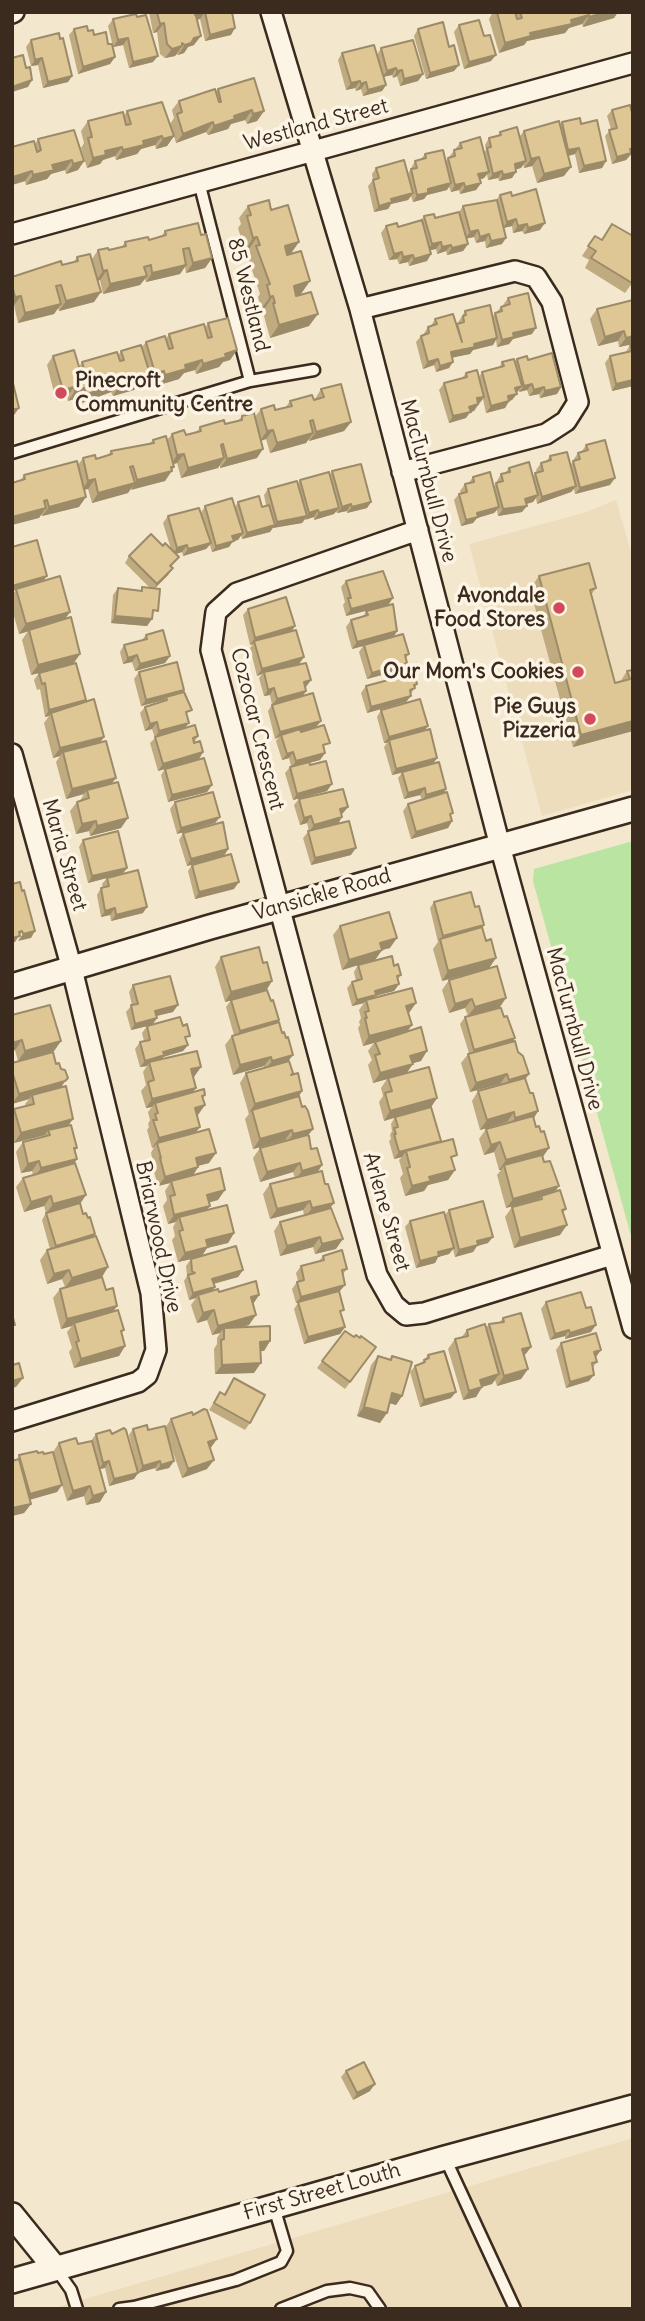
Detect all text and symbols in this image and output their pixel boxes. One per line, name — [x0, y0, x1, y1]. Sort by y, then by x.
street label: Westland Street — [241, 94, 391, 156]
street label: 85 Westland — [222, 235, 274, 355]
place label: Pinecroft Community Centre — [75, 368, 253, 418]
marker: Pinecroft Community Centre — [53, 385, 69, 401]
street label: MacTurnbull Drive — [394, 397, 462, 565]
place label: Avondale Food Stores — [434, 583, 545, 633]
marker: Avondale Food Stores — [551, 600, 567, 616]
street label: Cozocar Crescent — [225, 645, 289, 813]
place label: Our Mom's Cookies — [383, 659, 564, 685]
marker: Our Mom's Cookies — [570, 664, 586, 680]
place label: Pie Guys Pizzeria — [494, 694, 576, 744]
marker: Pie Guys Pizzeria — [582, 711, 598, 727]
street label: Maria Street — [36, 796, 92, 914]
street label: Vansickle Road — [250, 863, 394, 927]
street label: MacTurnbull Drive — [540, 945, 608, 1113]
street label: Arlene Street — [357, 1150, 415, 1274]
street label: Briarwood Drive — [130, 1159, 186, 1315]
street label: First Street Louth — [241, 2158, 403, 2226]

